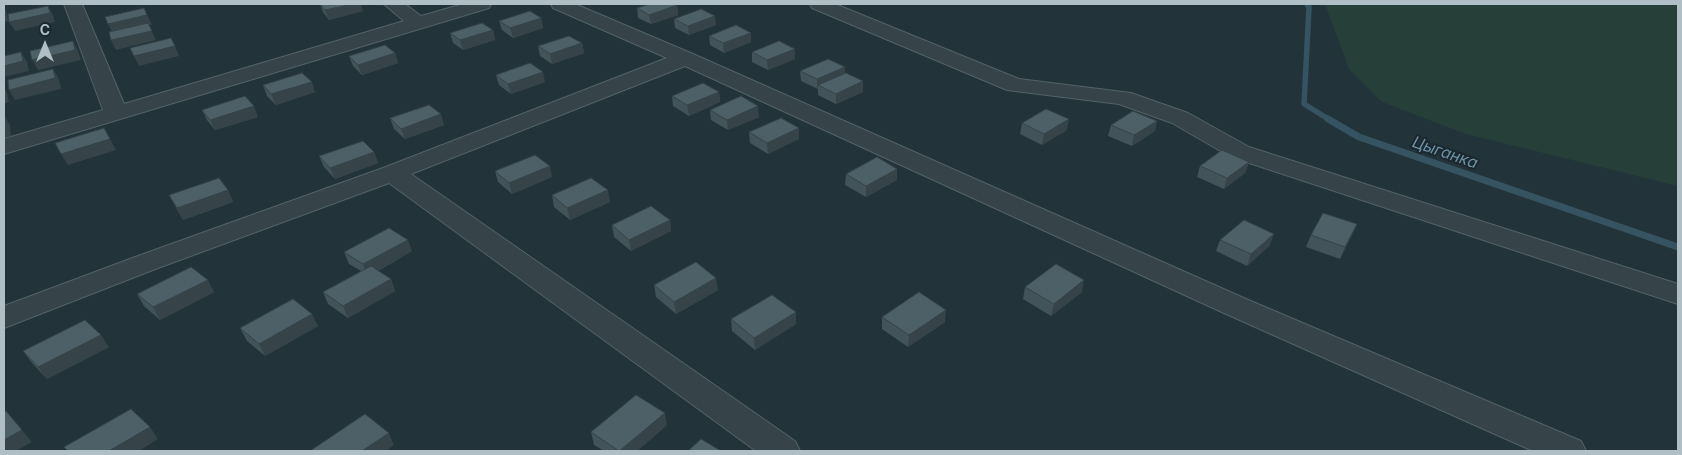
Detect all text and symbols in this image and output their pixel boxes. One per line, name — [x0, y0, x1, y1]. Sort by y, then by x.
north arrow — [20, 20, 70, 70]
text: С — [40, 21, 50, 38]
water label: Цыганка — [1410, 133, 1480, 173]

